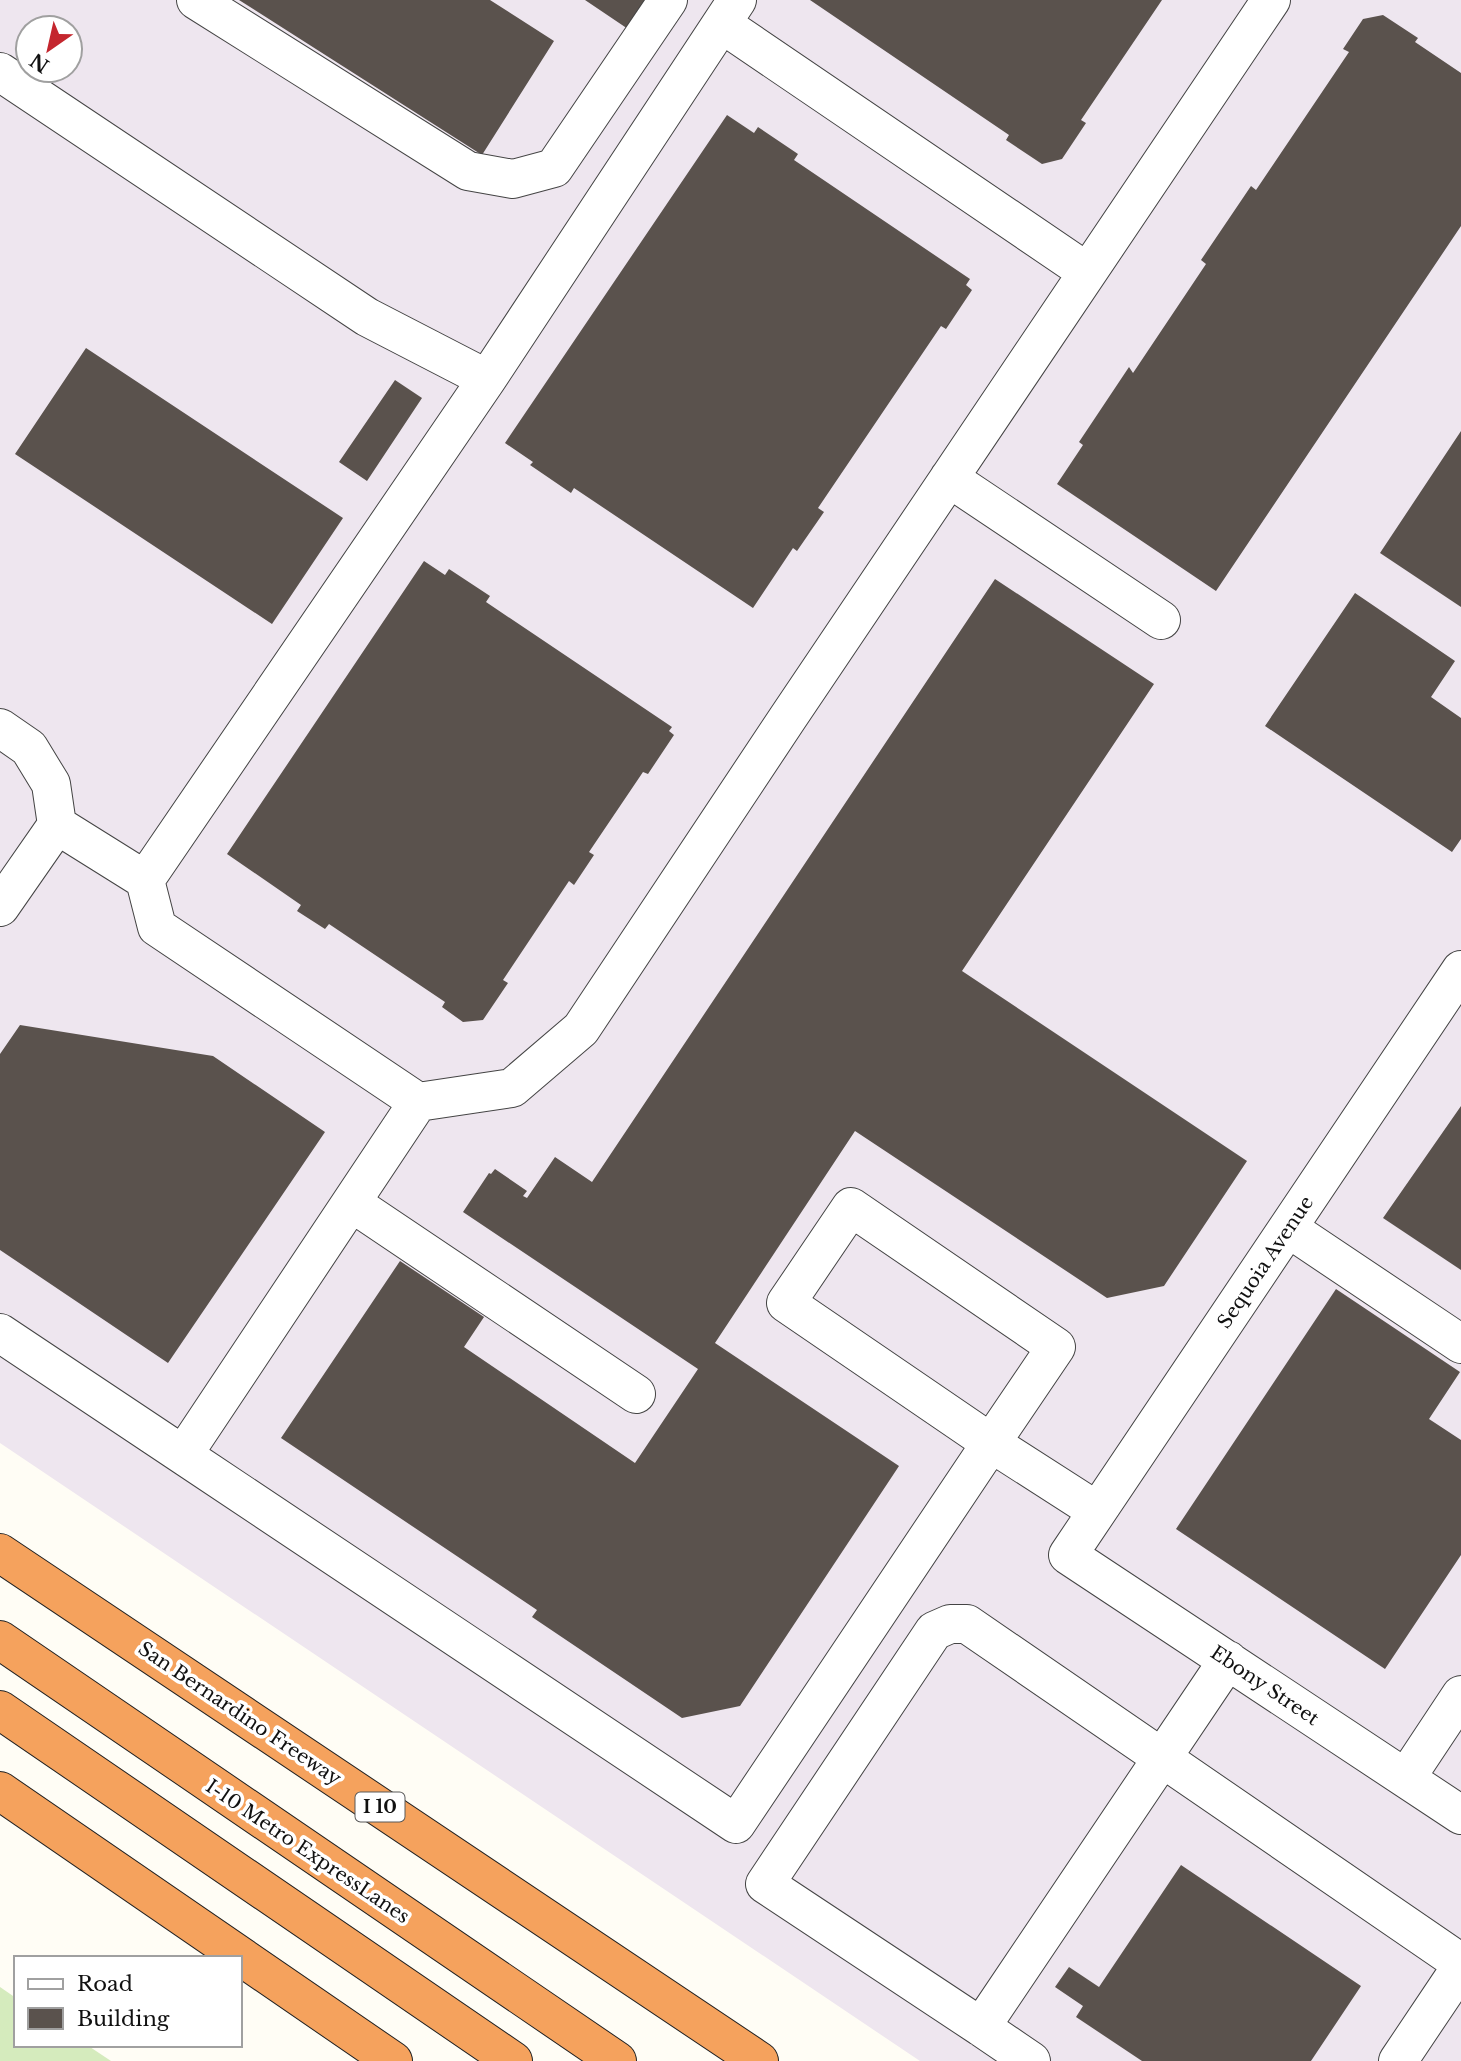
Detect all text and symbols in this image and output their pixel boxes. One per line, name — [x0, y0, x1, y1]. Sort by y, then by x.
north arrow — [14, 14, 84, 84]
text: N — [26, 48, 54, 77]
street label: Sequoia Avenue — [1213, 1192, 1318, 1333]
street label: San Bernardino Freeway — [134, 1637, 346, 1790]
street label: Ebony Street — [1206, 1641, 1324, 1731]
street label: I-10 Metro ExpressLanes — [201, 1774, 414, 1928]
road number: I 10 — [356, 1793, 404, 1822]
legend — [14, 1956, 242, 2047]
text: Road — [77, 1971, 133, 1997]
text: Building — [77, 2006, 170, 2032]

